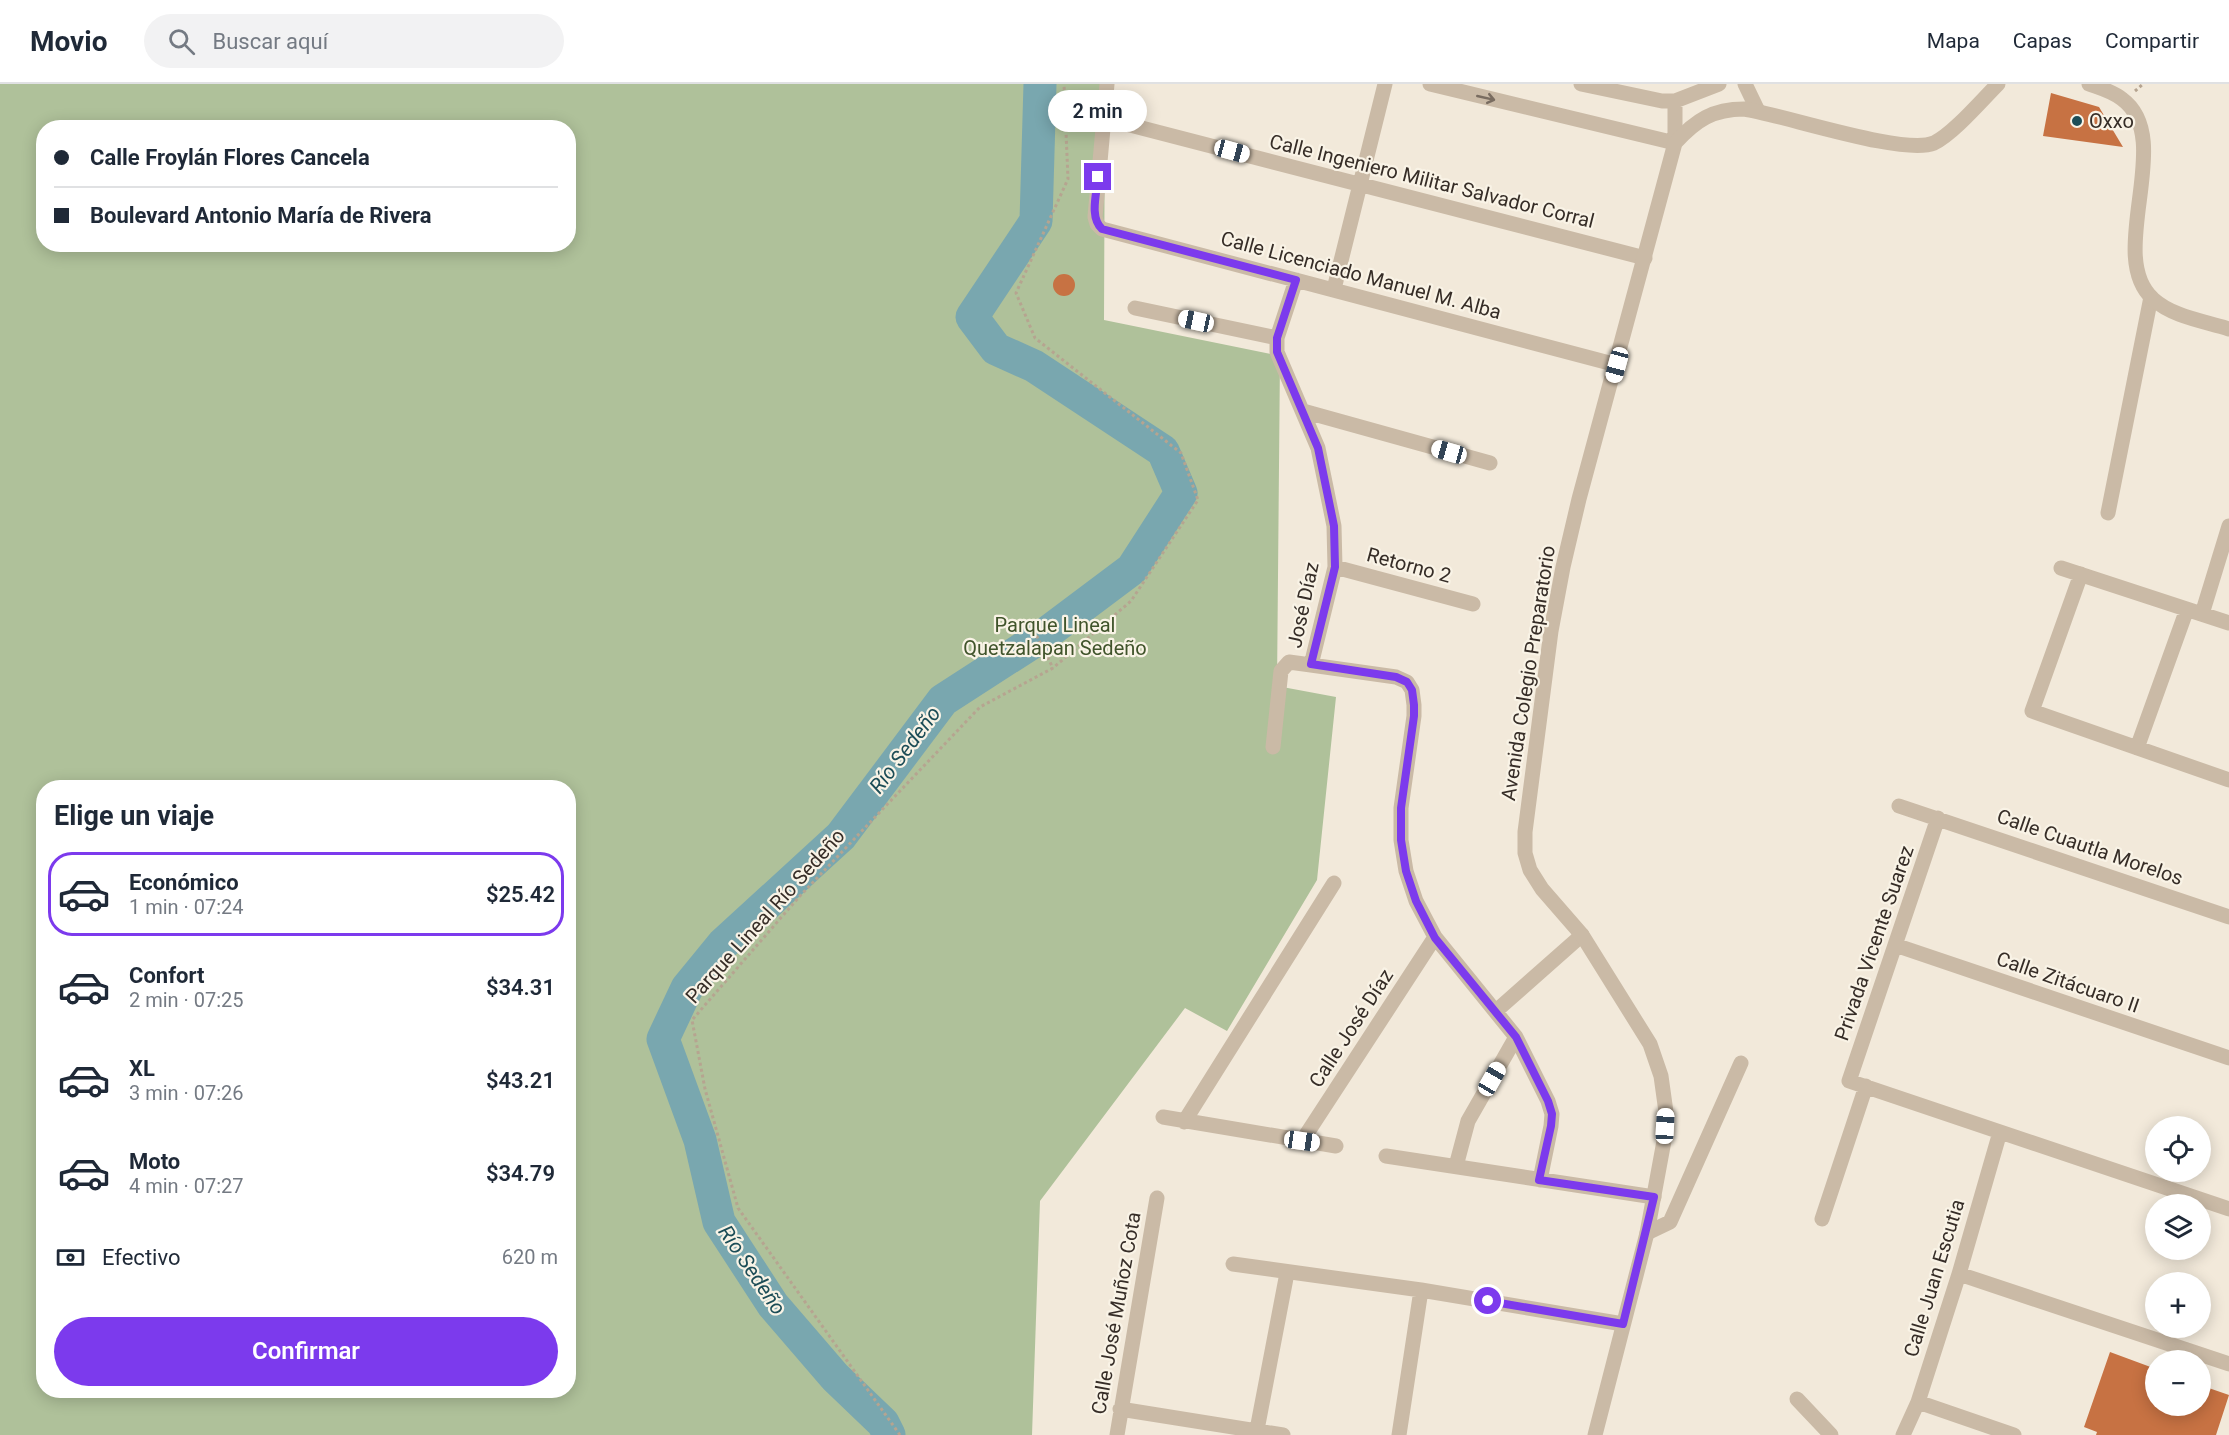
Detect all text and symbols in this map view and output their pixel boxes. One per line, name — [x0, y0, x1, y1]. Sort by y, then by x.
search box — [144, 14, 564, 68]
text: Movio — [30, 25, 108, 58]
icon: search — [165, 25, 198, 58]
text: Buscar aquí — [213, 29, 328, 54]
text: Mapa — [1927, 29, 1980, 53]
text: Capas — [2013, 29, 2072, 53]
text: Compartir — [2105, 29, 2199, 53]
callout: 2 min — [1048, 90, 1148, 132]
one-way arrow — [1477, 92, 1496, 104]
text: 2 min — [1072, 99, 1123, 123]
place label: Oxxo — [2089, 109, 2134, 133]
marker: Oxxo — [2070, 114, 2084, 128]
street label: Calle Ingeniero Militar Salvador Corral — [1267, 129, 1597, 233]
car — [1212, 138, 1252, 164]
text: Calle Froylán Flores Cancela — [90, 145, 370, 170]
route end — [1084, 163, 1111, 190]
text: Boulevard Antonio María de Rivera — [90, 203, 432, 228]
street label: Calle Licenciado Manuel M. Alba — [1218, 226, 1504, 324]
car — [1177, 308, 1215, 334]
car — [1604, 345, 1630, 385]
car — [1429, 438, 1469, 466]
street label: Retorno 2 — [1364, 542, 1454, 588]
street label: Avenida Colegio Preparatorio — [1496, 544, 1560, 802]
street label: José Díaz — [1282, 560, 1324, 650]
park label: Parque Lineal Quetzalapan Sedeño — [963, 613, 1147, 660]
water label: Río Sedeño — [865, 702, 945, 798]
text: Elige un viaje — [54, 800, 214, 832]
street label: Calle Cuautla Morelos — [1994, 804, 2186, 890]
street label: Parque Lineal Río Sedeño — [680, 824, 850, 1008]
street label: Privada Vicente Suarez — [1829, 842, 1919, 1044]
icon: car — [57, 867, 111, 921]
text: Económico — [129, 870, 239, 895]
text: $25.42 — [486, 882, 555, 907]
text: 1 min · 07:24 — [129, 895, 244, 919]
street label: Calle Zitácuaro II — [1993, 946, 2143, 1018]
icon: car — [57, 960, 111, 1014]
text: Confort — [129, 963, 204, 988]
street label: Calle José Díaz — [1304, 964, 1398, 1092]
text: $34.31 — [486, 975, 555, 1000]
text: 2 min · 07:25 — [129, 988, 244, 1012]
icon: car — [57, 1053, 111, 1107]
text: XL — [129, 1056, 155, 1081]
car — [1475, 1059, 1509, 1099]
text: $43.21 — [486, 1068, 555, 1093]
text: 3 min · 07:26 — [129, 1081, 244, 1105]
car — [1655, 1108, 1675, 1144]
map controls — [2145, 1116, 2211, 1416]
button: locate — [2145, 1116, 2211, 1182]
car — [1283, 1130, 1321, 1152]
icon: car — [57, 1146, 111, 1200]
text: Moto — [129, 1149, 180, 1174]
text: $34.79 — [486, 1161, 555, 1186]
text: 4 min · 07:27 — [129, 1174, 244, 1198]
button: layers — [2145, 1194, 2211, 1260]
street label: Calle Juan Escutia — [1899, 1196, 1969, 1360]
street label: Calle José Muñoz Cota — [1086, 1210, 1146, 1416]
water label: Río Sedeño — [713, 1221, 791, 1319]
icon: cash — [54, 1241, 87, 1274]
text: Efectivo — [102, 1245, 180, 1270]
text: 620 m — [502, 1245, 558, 1269]
button: + — [2145, 1272, 2211, 1338]
route start — [1474, 1287, 1501, 1314]
button: Confirmar — [54, 1317, 558, 1386]
button: − — [2145, 1350, 2211, 1416]

